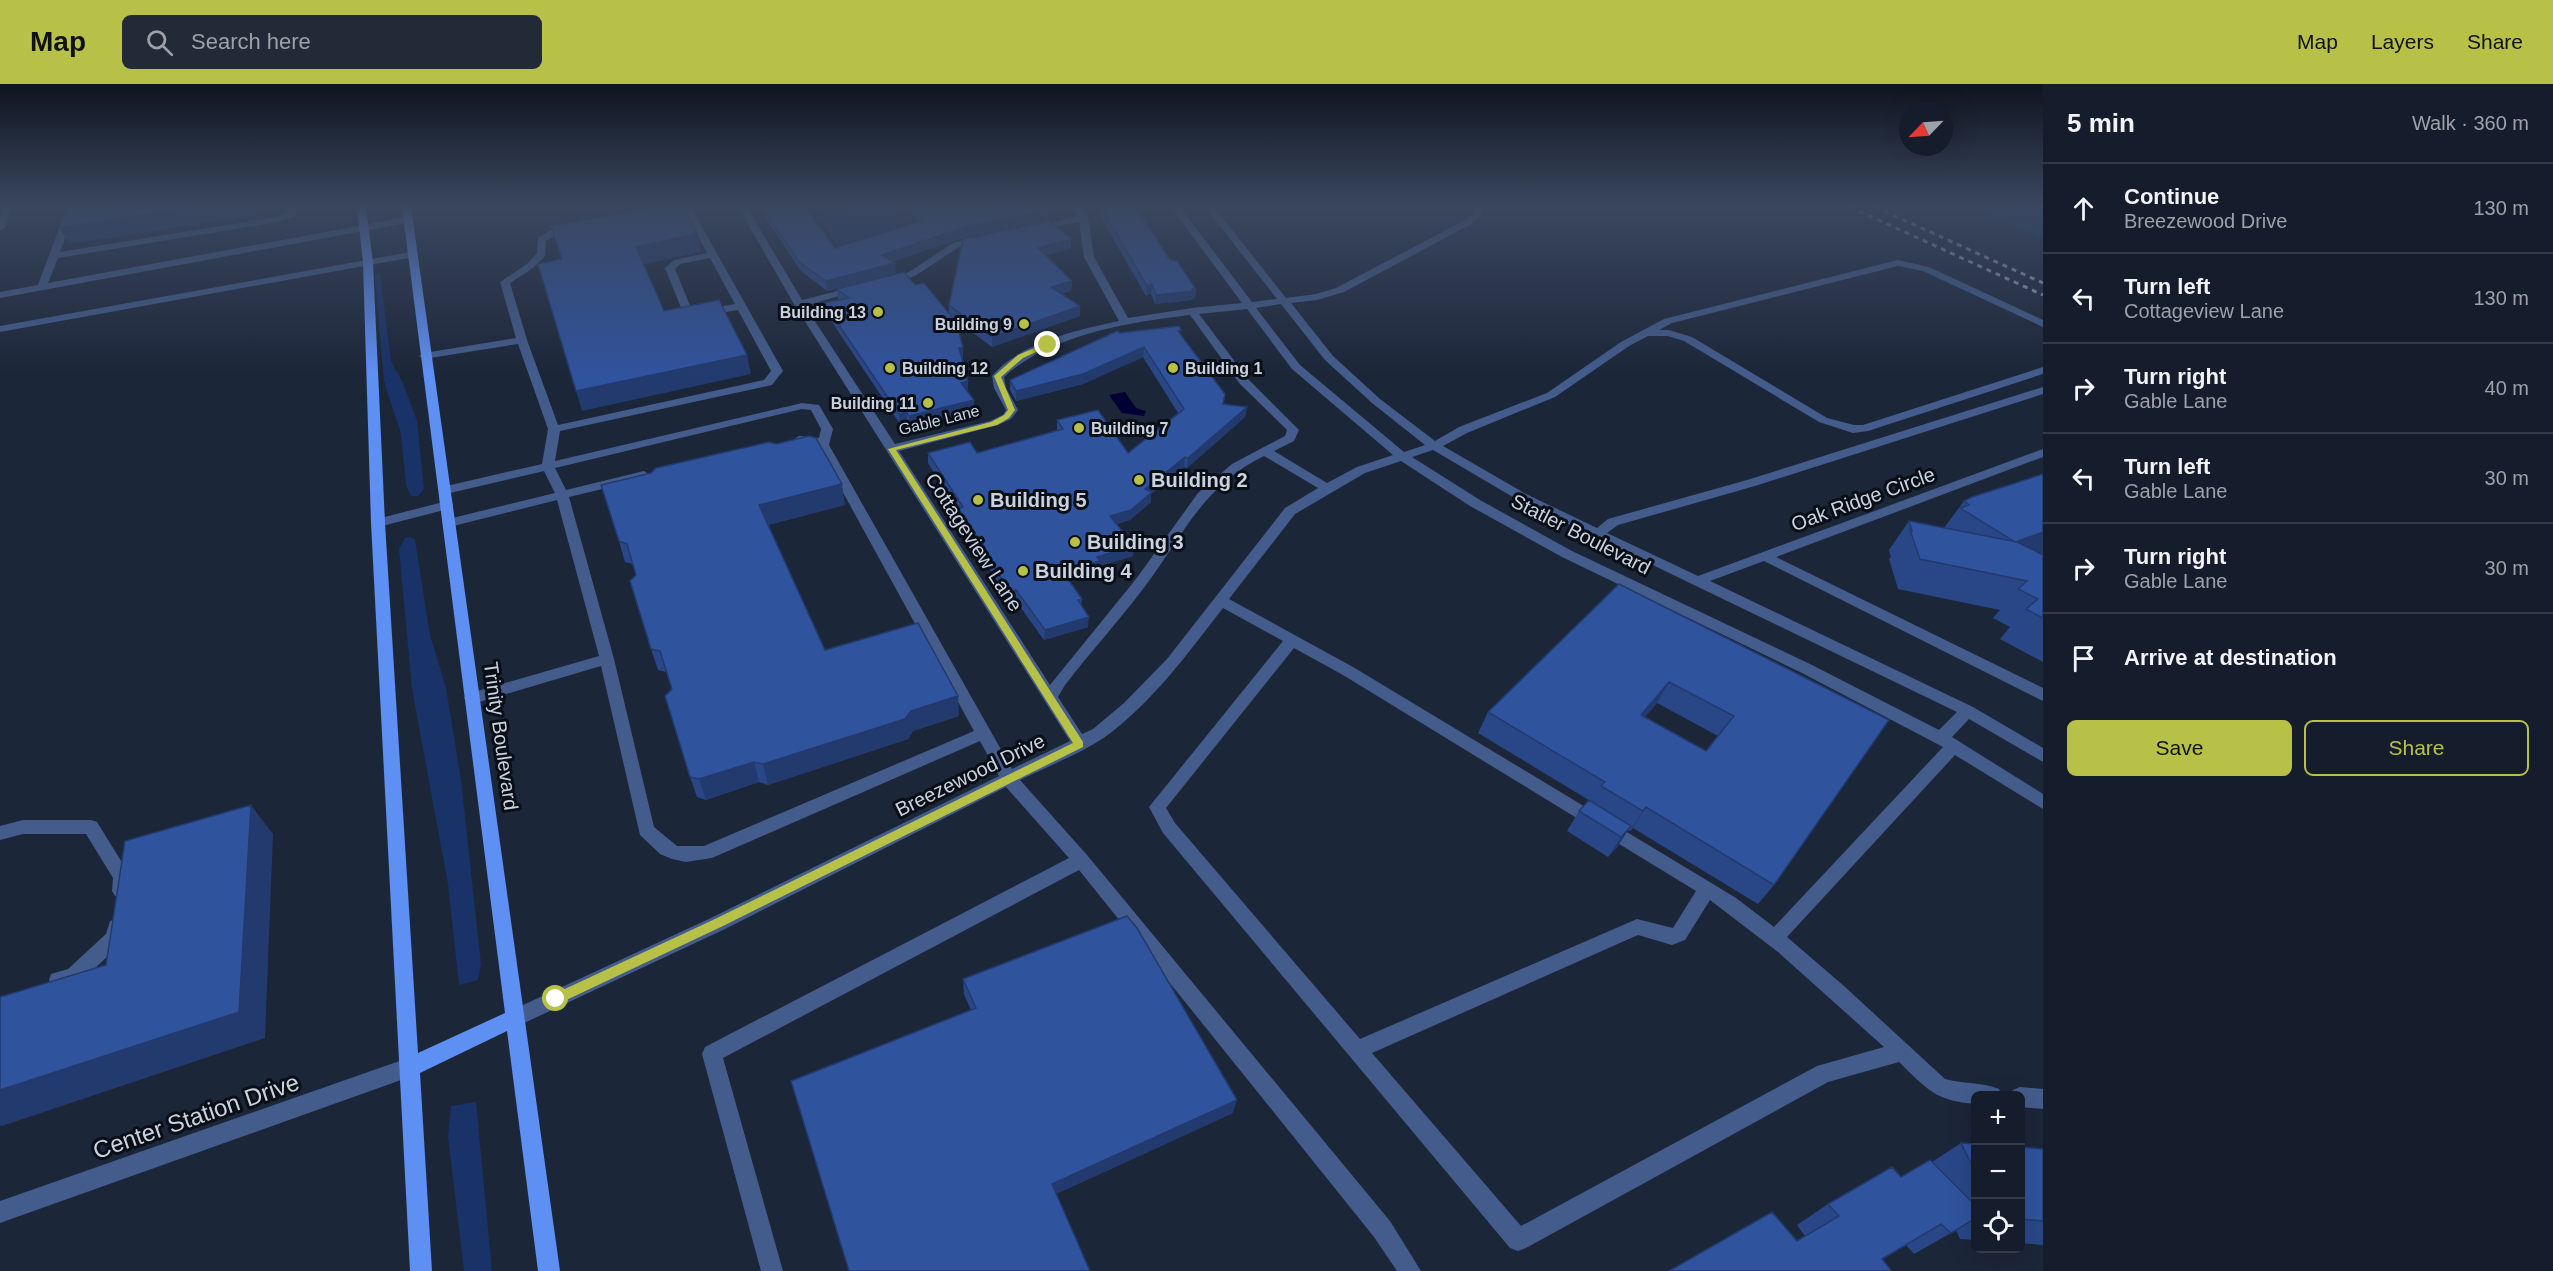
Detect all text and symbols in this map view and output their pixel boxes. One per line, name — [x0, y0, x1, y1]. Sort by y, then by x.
search box — [122, 15, 542, 69]
text: Map — [30, 26, 86, 57]
icon: search — [143, 26, 176, 59]
text: Search here — [191, 29, 311, 54]
text: Map — [2297, 30, 2338, 53]
text: Layers — [2371, 30, 2434, 53]
text: Share — [2467, 30, 2523, 53]
north arrow — [1899, 102, 1953, 156]
text: 5 min — [2067, 108, 2135, 138]
text: Walk · 360 m — [2412, 112, 2529, 134]
text: Continue — [2124, 184, 2219, 209]
icon: ahead — [2067, 192, 2100, 225]
text: 130 m — [2473, 197, 2529, 219]
text: Breezewood Drive — [2124, 210, 2287, 232]
text: Turn left — [2124, 274, 2210, 299]
icon: left — [2067, 282, 2100, 315]
text: 130 m — [2473, 287, 2529, 309]
text: Cottageview Lane — [2124, 300, 2284, 322]
place label: Building 13 — [780, 304, 866, 321]
marker: Building 13 — [871, 305, 885, 319]
place label: Building 9 — [935, 316, 1012, 333]
marker: Building 9 — [1017, 317, 1031, 331]
route end — [1034, 331, 1060, 357]
place label: Building 12 — [902, 360, 988, 377]
place label: Building 1 — [1185, 360, 1262, 377]
marker: Building 12 — [883, 361, 897, 375]
marker: Building 1 — [1166, 361, 1180, 375]
text: Turn right — [2124, 364, 2226, 389]
icon: right — [2067, 372, 2100, 405]
text: 40 m — [2485, 377, 2529, 399]
text: Gable Lane — [2124, 390, 2227, 412]
place label: Building 11 — [831, 395, 916, 412]
marker: Building 11 — [921, 396, 935, 410]
street label: Gable Lane — [897, 402, 981, 438]
place label: Building 7 — [1091, 420, 1168, 437]
marker: Building 7 — [1072, 421, 1086, 435]
text: Turn left — [2124, 454, 2210, 479]
icon: left — [2067, 462, 2100, 495]
street label: Oak Ridge Circle — [1788, 463, 1938, 535]
text: 30 m — [2485, 467, 2529, 489]
street label: Cottageview Lane — [921, 469, 1027, 615]
place label: Building 2 — [1151, 469, 1248, 491]
marker: Building 2 — [1132, 473, 1146, 487]
text: Gable Lane — [2124, 480, 2227, 502]
place label: Building 5 — [990, 489, 1087, 511]
street label: Statler Boulevard — [1508, 489, 1654, 579]
marker: Building 5 — [971, 493, 985, 507]
place label: Building 3 — [1087, 531, 1184, 553]
marker: Building 3 — [1068, 535, 1082, 549]
text: Turn right — [2124, 544, 2226, 569]
icon: right — [2067, 552, 2100, 585]
text: 30 m — [2485, 557, 2529, 579]
place label: Building 4 — [1035, 560, 1133, 582]
marker: Building 4 — [1016, 564, 1030, 578]
text: Gable Lane — [2124, 570, 2227, 592]
icon: arrive — [2067, 642, 2100, 675]
text: Arrive at destination — [2124, 645, 2337, 670]
street label: Trinity Boulevard — [480, 661, 522, 811]
button: Save — [2067, 720, 2292, 776]
button: Share — [2304, 720, 2529, 776]
street label: Breezewood Drive — [892, 729, 1048, 821]
route start — [542, 985, 568, 1011]
street label: Center Station Drive — [89, 1068, 303, 1164]
map controls — [1971, 1091, 2025, 1253]
button: + — [1971, 1091, 2025, 1145]
button: − — [1971, 1145, 2025, 1199]
button: locate — [1971, 1199, 2025, 1253]

